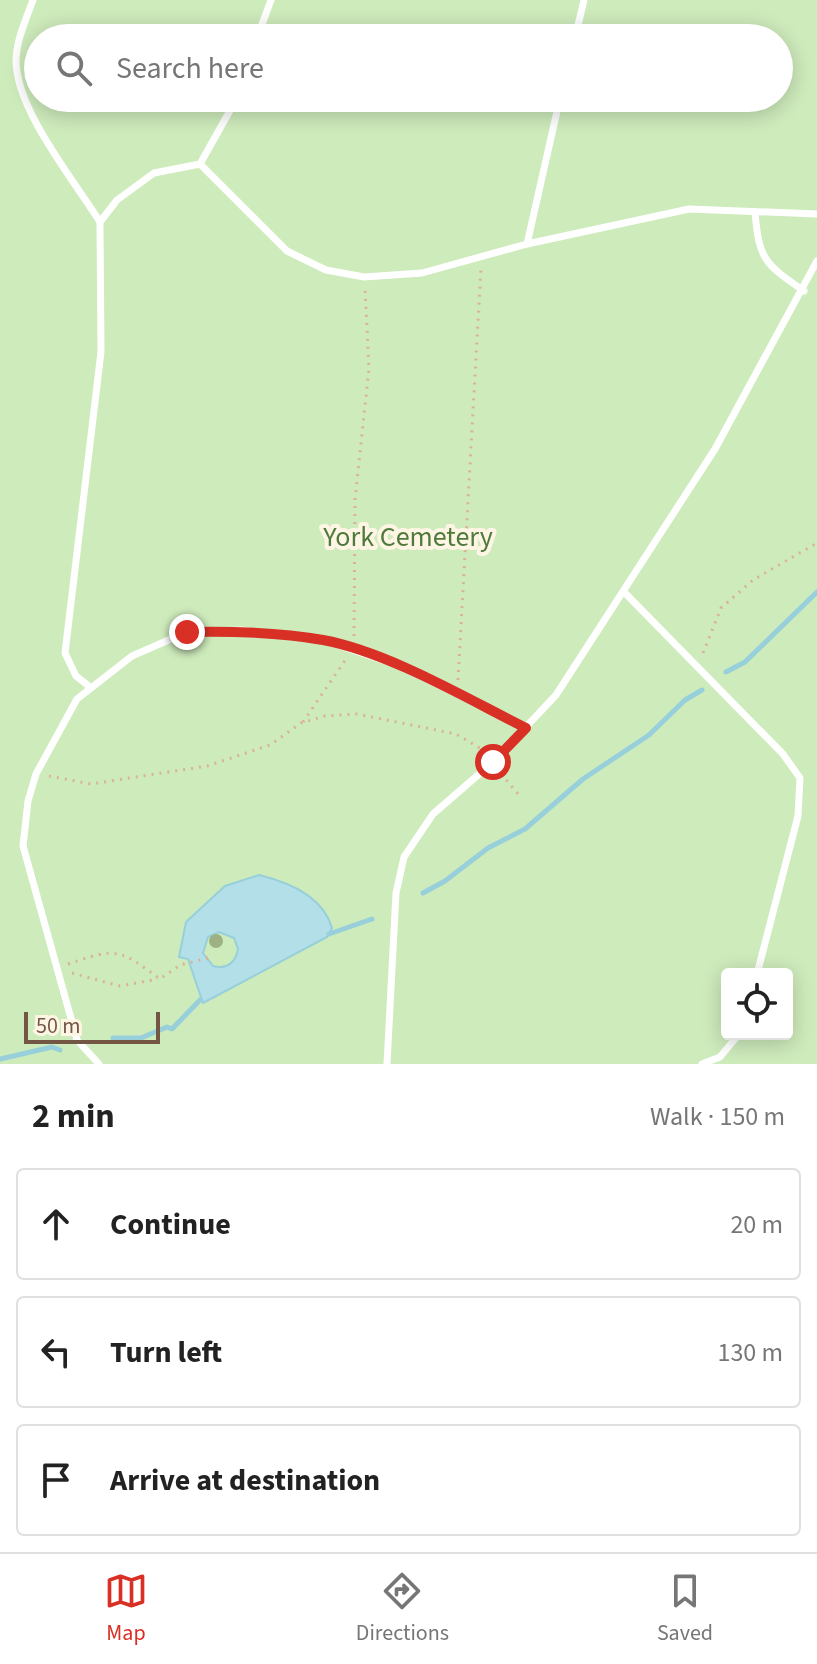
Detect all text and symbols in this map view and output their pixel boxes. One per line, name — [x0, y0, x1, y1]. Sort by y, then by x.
search box — [24, 24, 793, 112]
icon: search — [52, 46, 96, 90]
text: Search here — [116, 47, 264, 90]
park label: York Cemetery — [322, 517, 493, 557]
route end — [169, 614, 205, 650]
route start — [475, 744, 511, 780]
map controls — [721, 968, 793, 1040]
button: locate — [721, 968, 793, 1040]
scale bar — [24, 1008, 160, 1044]
text: 50 m — [36, 1010, 81, 1042]
text: 2 min — [32, 1092, 115, 1141]
text: Walk · 150 m — [650, 1098, 785, 1135]
icon: ahead — [34, 1202, 78, 1246]
text: Continue — [110, 1203, 231, 1246]
text: 20 m — [730, 1206, 783, 1243]
icon: left — [34, 1330, 78, 1374]
text: Turn left — [110, 1331, 222, 1374]
text: 130 m — [717, 1334, 783, 1371]
icon: arrive — [34, 1458, 78, 1502]
text: Arrive at destination — [110, 1459, 380, 1502]
tab: Map — [104, 1569, 148, 1649]
tab: Directions — [356, 1569, 449, 1649]
tab: Saved — [657, 1569, 713, 1649]

